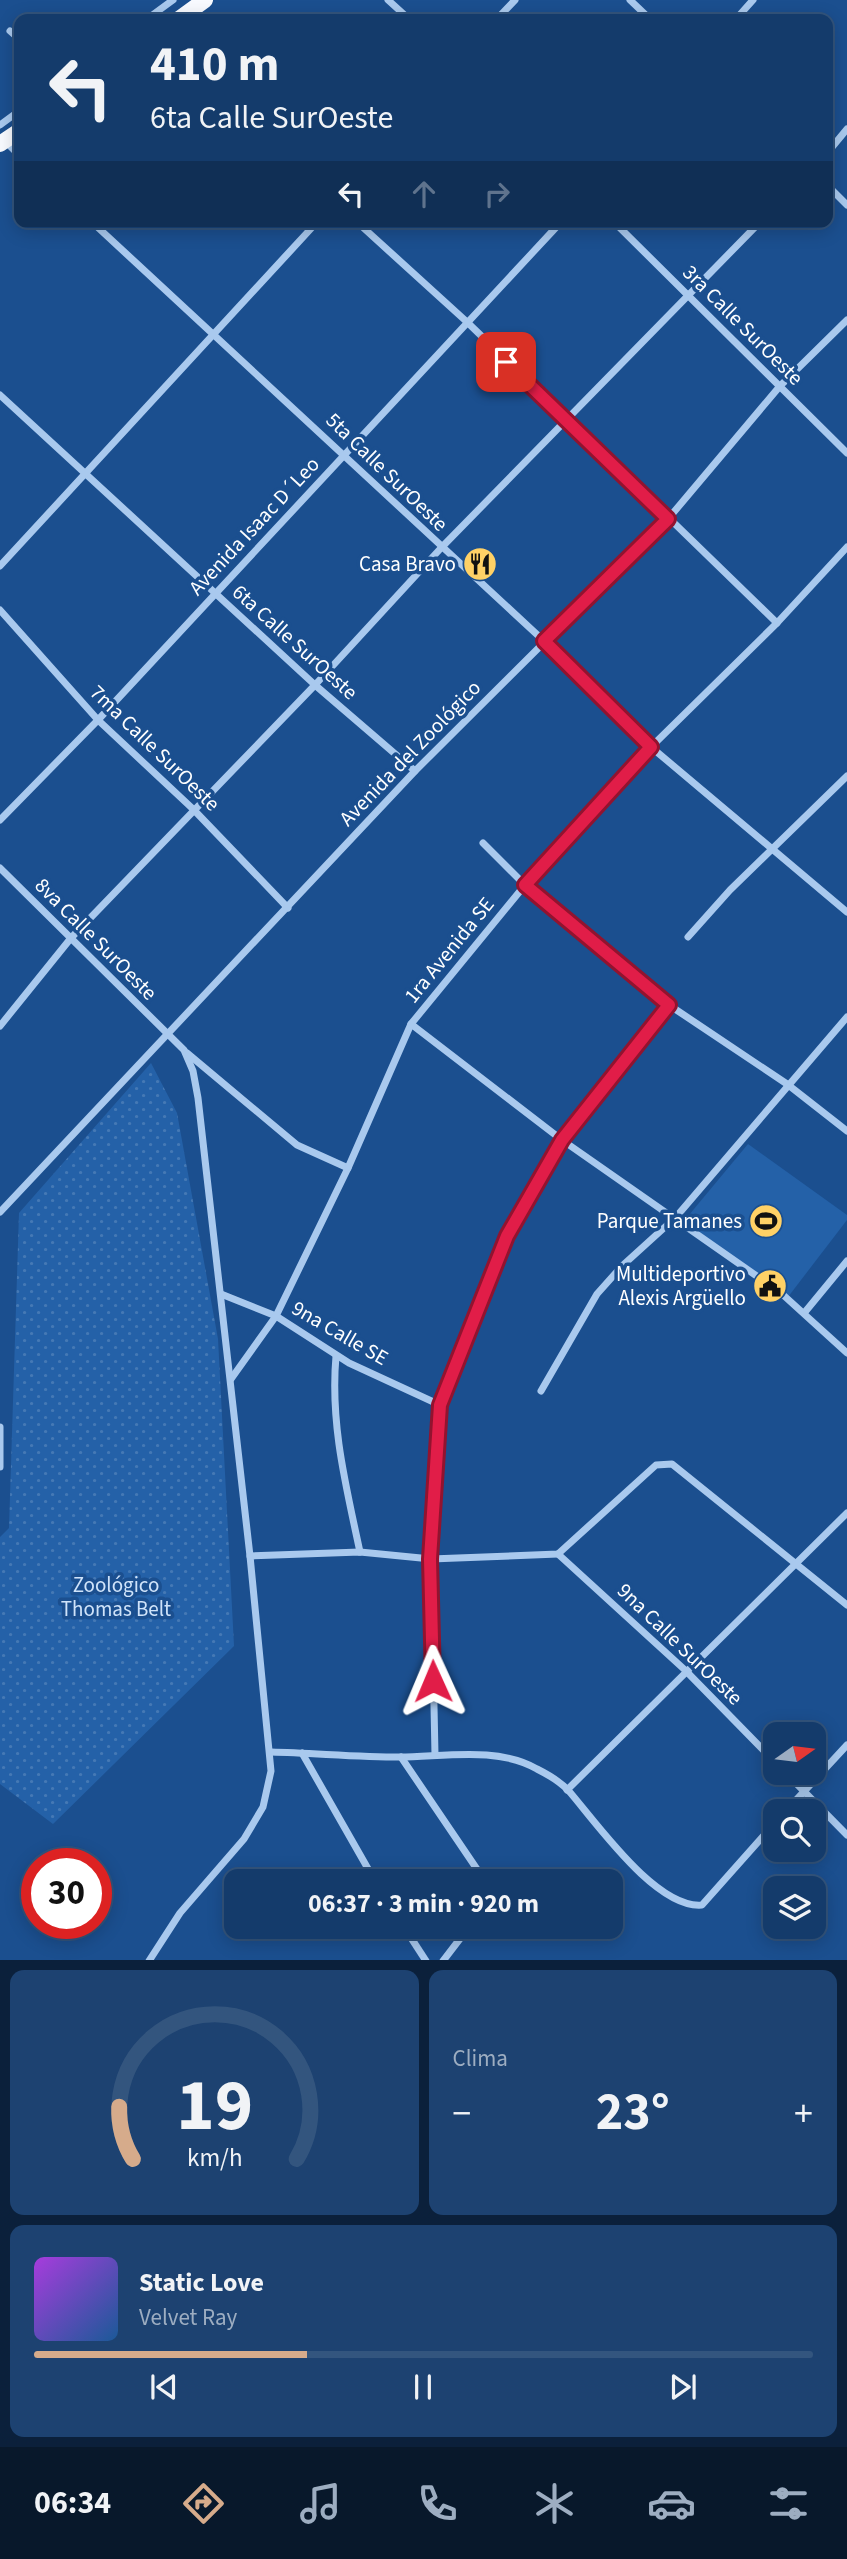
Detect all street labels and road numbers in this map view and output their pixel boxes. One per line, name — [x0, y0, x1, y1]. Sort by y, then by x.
street label: 3ra Calle SurOeste — [676, 258, 810, 392]
street label: 5ta Calle SurOeste — [319, 406, 455, 538]
street label: Avenida Isaac D´Leo — [182, 450, 326, 602]
street label: 6ta Calle SurOeste — [226, 577, 364, 707]
street label: Avenida del Zoológico — [332, 673, 488, 833]
street label: 7ma Calle SurOeste — [83, 678, 227, 818]
street label: 8va Calle SurOeste — [28, 871, 164, 1007]
street label: 1ra Avenida SE — [397, 891, 501, 1009]
street label: 9na Calle SE — [286, 1293, 394, 1373]
street label: 9na Calle SurOeste — [610, 1576, 750, 1712]

